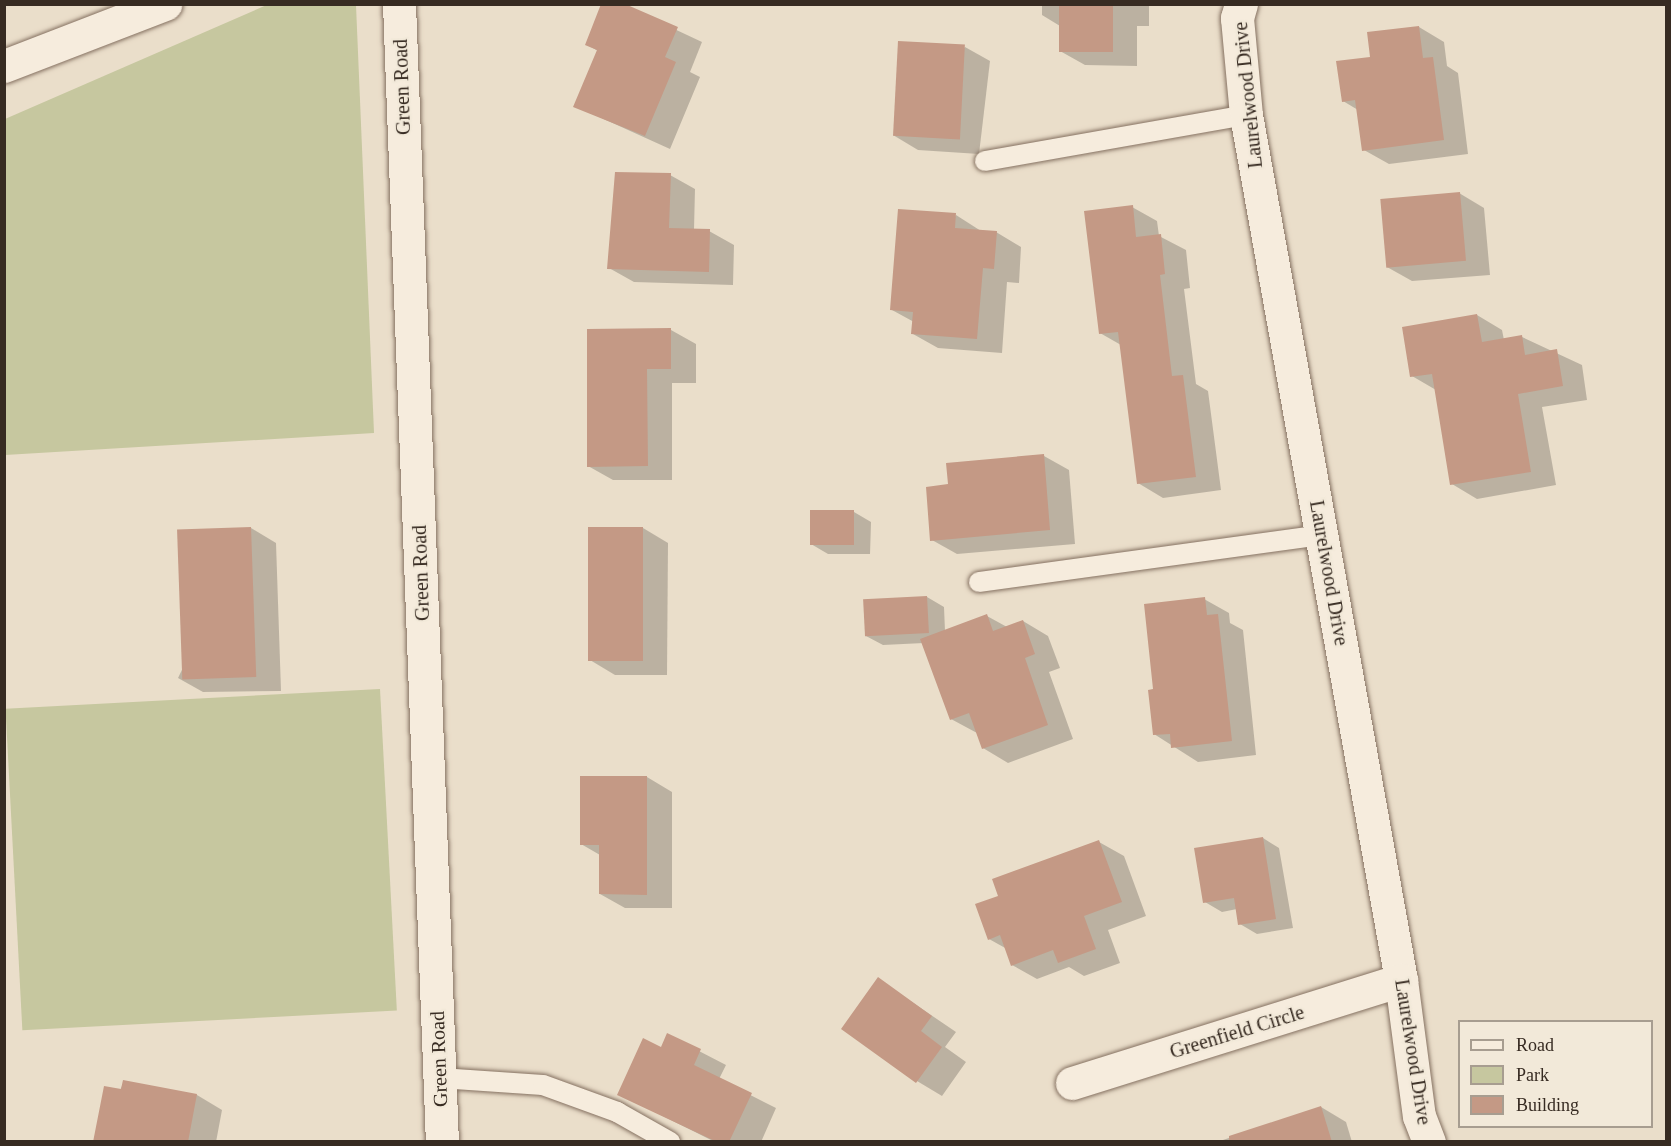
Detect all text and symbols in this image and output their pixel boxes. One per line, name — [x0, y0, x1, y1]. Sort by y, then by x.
street label: Laurelwood Drive — [1228, 21, 1268, 169]
street label: Green Road — [388, 39, 416, 135]
street label: Laurelwood Drive — [1304, 498, 1354, 648]
street label: Green Road — [407, 525, 435, 621]
street label: Laurelwood Drive — [1390, 977, 1436, 1127]
street label: Greenfield Circle — [1167, 1000, 1307, 1064]
street label: Green Road — [425, 1011, 453, 1107]
legend — [1458, 1020, 1653, 1128]
text: Road — [1516, 1035, 1554, 1055]
text: Park — [1516, 1065, 1549, 1085]
text: Building — [1516, 1095, 1579, 1115]

